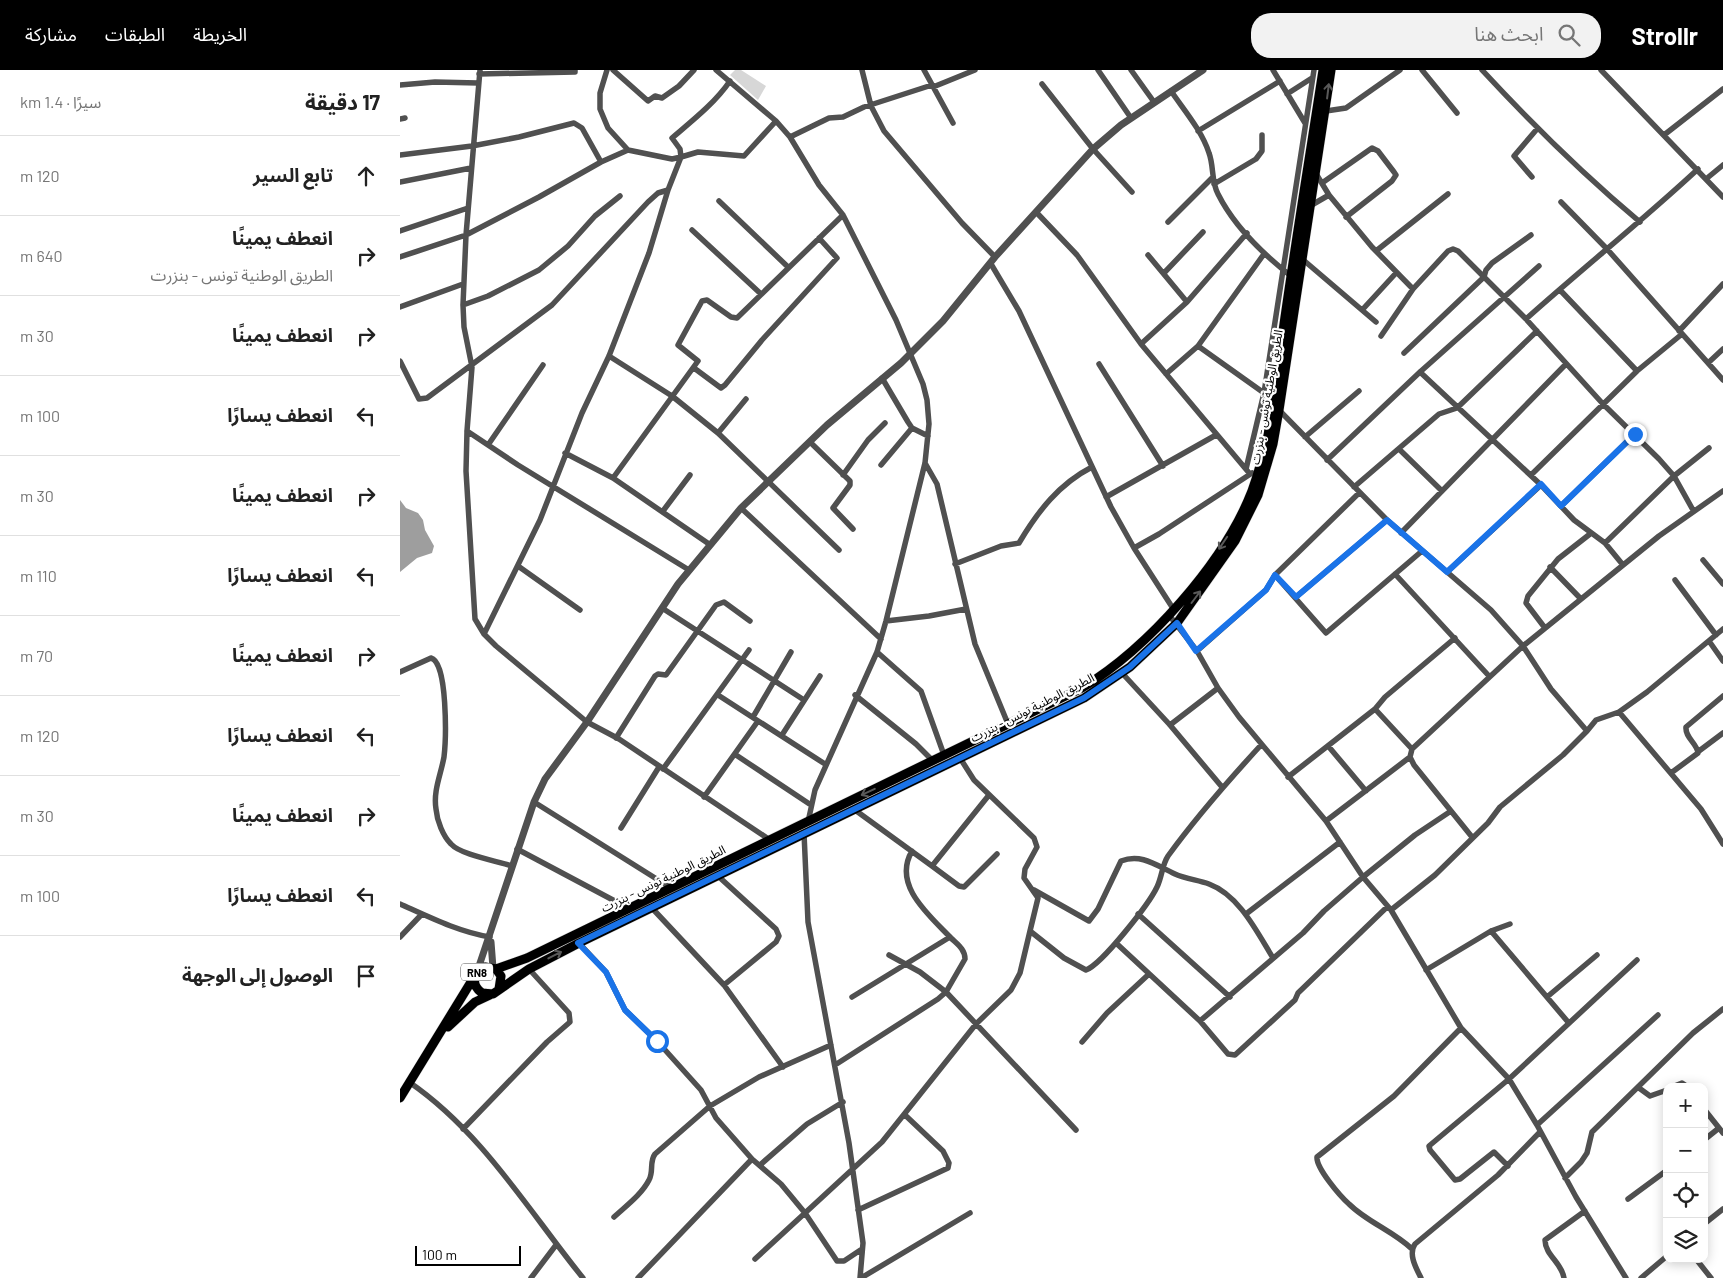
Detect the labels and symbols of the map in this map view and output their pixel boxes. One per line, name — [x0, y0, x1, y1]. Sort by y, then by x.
one-way arrow — [1323, 83, 1333, 99]
street label: الطريق الوطنية تونس - بنزرت — [1247, 328, 1287, 466]
route end — [1624, 423, 1647, 446]
one-way arrow — [1218, 535, 1228, 549]
one-way arrow — [1191, 591, 1202, 604]
street label: الطريق الوطنية تونس - بنزرت — [968, 670, 1097, 746]
one-way arrow — [861, 787, 876, 797]
street label: الطريق الوطنية تونس - بنزرت — [598, 842, 729, 916]
one-way arrow — [547, 950, 562, 959]
road number: RN8 — [461, 964, 493, 980]
route start — [646, 1030, 669, 1053]
scale bar — [415, 1243, 521, 1266]

